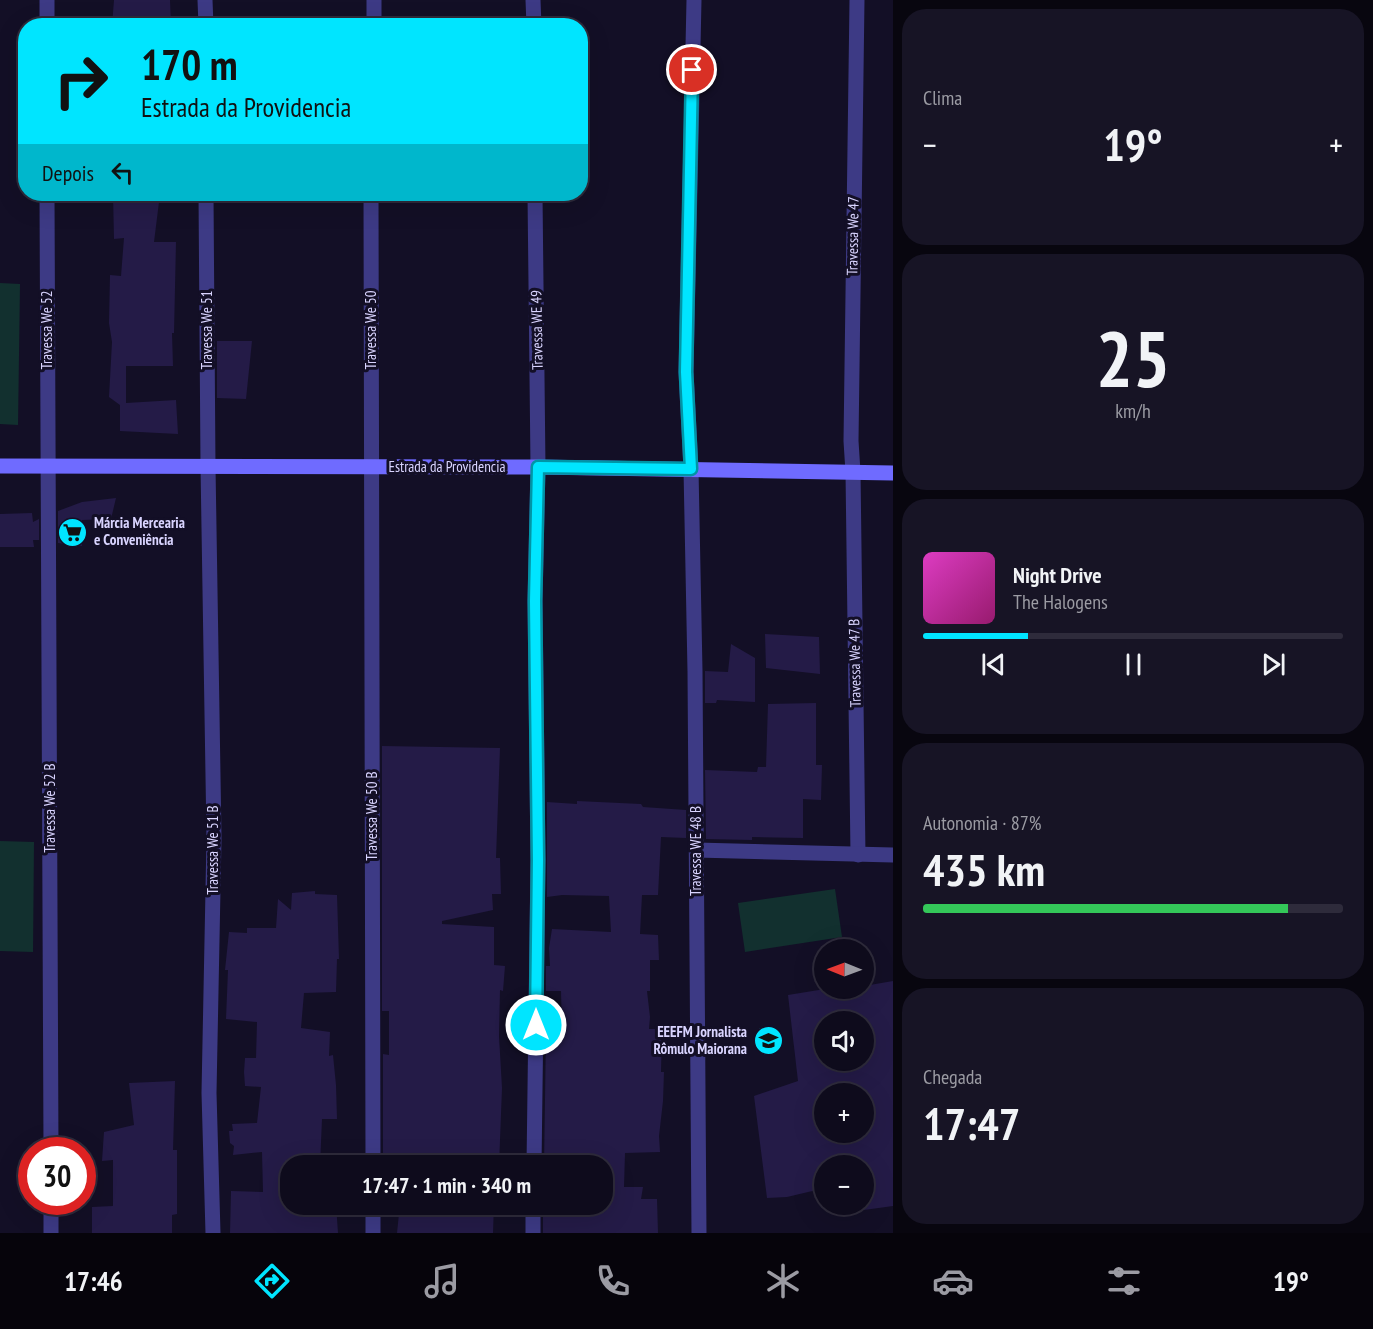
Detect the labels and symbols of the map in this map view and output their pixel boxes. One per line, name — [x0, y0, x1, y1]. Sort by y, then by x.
pin — [666, 44, 717, 95]
street label: Travessa We 47 — [842, 196, 863, 276]
street label: Travessa We 52 — [37, 290, 56, 370]
street label: Travessa We 51 — [197, 290, 216, 370]
street label: Travessa We 50 — [361, 290, 380, 370]
street label: Travessa WE 49 — [526, 290, 547, 370]
street label: Estrada da Providencia — [389, 457, 505, 476]
place label: Márcia Mercearia e Conveniência — [94, 513, 185, 549]
supermarket icon: Márcia Mercearia e Conveniência — [57, 516, 89, 548]
street label: Travessa We 47 B — [844, 619, 865, 707]
street label: Travessa We 52 B — [40, 763, 59, 853]
street label: Travessa We 50 B — [362, 771, 381, 861]
street label: Travessa We 51 B — [203, 805, 222, 895]
street label: Travessa WE 48 B — [686, 806, 705, 896]
north arrow — [814, 939, 874, 999]
position arrow — [504, 993, 568, 1057]
place label: EEEFM Jornalista Rômulo Maiorana — [654, 1022, 747, 1058]
school or university icon: EEEFM Jornalista Rômulo Maiorana — [752, 1025, 784, 1057]
speed limit sign: 30 — [18, 1137, 96, 1215]

